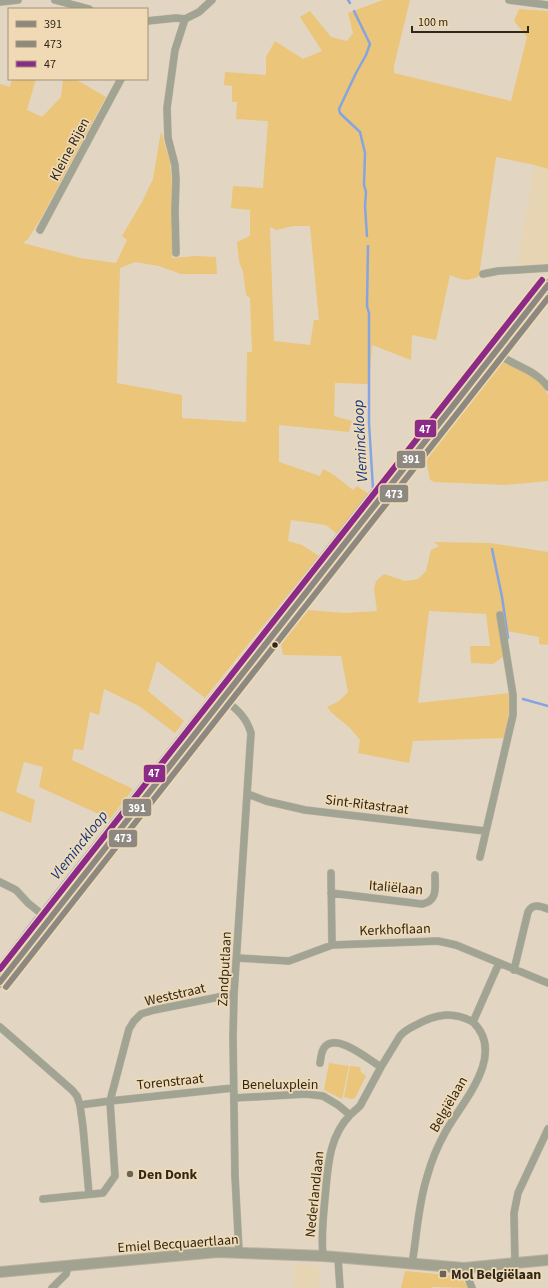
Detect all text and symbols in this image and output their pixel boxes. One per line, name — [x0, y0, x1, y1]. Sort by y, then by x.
legend — [8, 8, 148, 80]
scale bar — [412, 8, 528, 34]
text: 100 m — [418, 14, 448, 31]
text: 391 — [44, 16, 62, 33]
text: 473 — [44, 36, 62, 53]
text: 47 — [44, 56, 56, 73]
street label: Kleine Rijen — [45, 114, 95, 185]
water label: Vleminckloop — [348, 399, 373, 483]
line badge: 47 — [414, 419, 437, 438]
text: 47 — [419, 422, 431, 437]
line badge: 391 — [396, 450, 426, 469]
text: 391 — [402, 452, 420, 467]
line badge: 473 — [379, 484, 409, 503]
text: 473 — [385, 487, 403, 502]
unlabelled marker — [270, 640, 280, 650]
line badge: 47 — [143, 764, 166, 783]
text: 47 — [148, 766, 160, 781]
street label: Sint-Ritastraat — [324, 790, 410, 820]
line badge: 391 — [122, 798, 152, 817]
text: 391 — [128, 801, 146, 816]
water label: Vleminckloop — [46, 806, 113, 884]
line badge: 473 — [108, 829, 138, 848]
text: 473 — [114, 831, 132, 846]
street label: Italiëlaan — [368, 876, 424, 900]
street label: Kerkhoflaan — [359, 919, 431, 941]
street label: Zandputlaan — [213, 931, 237, 1007]
street label: Weststraat — [143, 978, 208, 1012]
street label: Torenstraat — [136, 1069, 205, 1095]
street label: Belgiëlaan — [425, 1073, 473, 1136]
street label: Beneluxplein — [242, 1075, 318, 1095]
street label: Nederlandlaan — [301, 1150, 329, 1238]
place label: Den Donk — [138, 1165, 198, 1185]
marker: Den Donk — [125, 1169, 135, 1179]
street label: Emiel Becquaertlaan — [117, 1230, 239, 1258]
place label: Mol Belgiëlaan — [451, 1265, 541, 1285]
marker: Mol Belgiëlaan — [438, 1269, 448, 1279]

